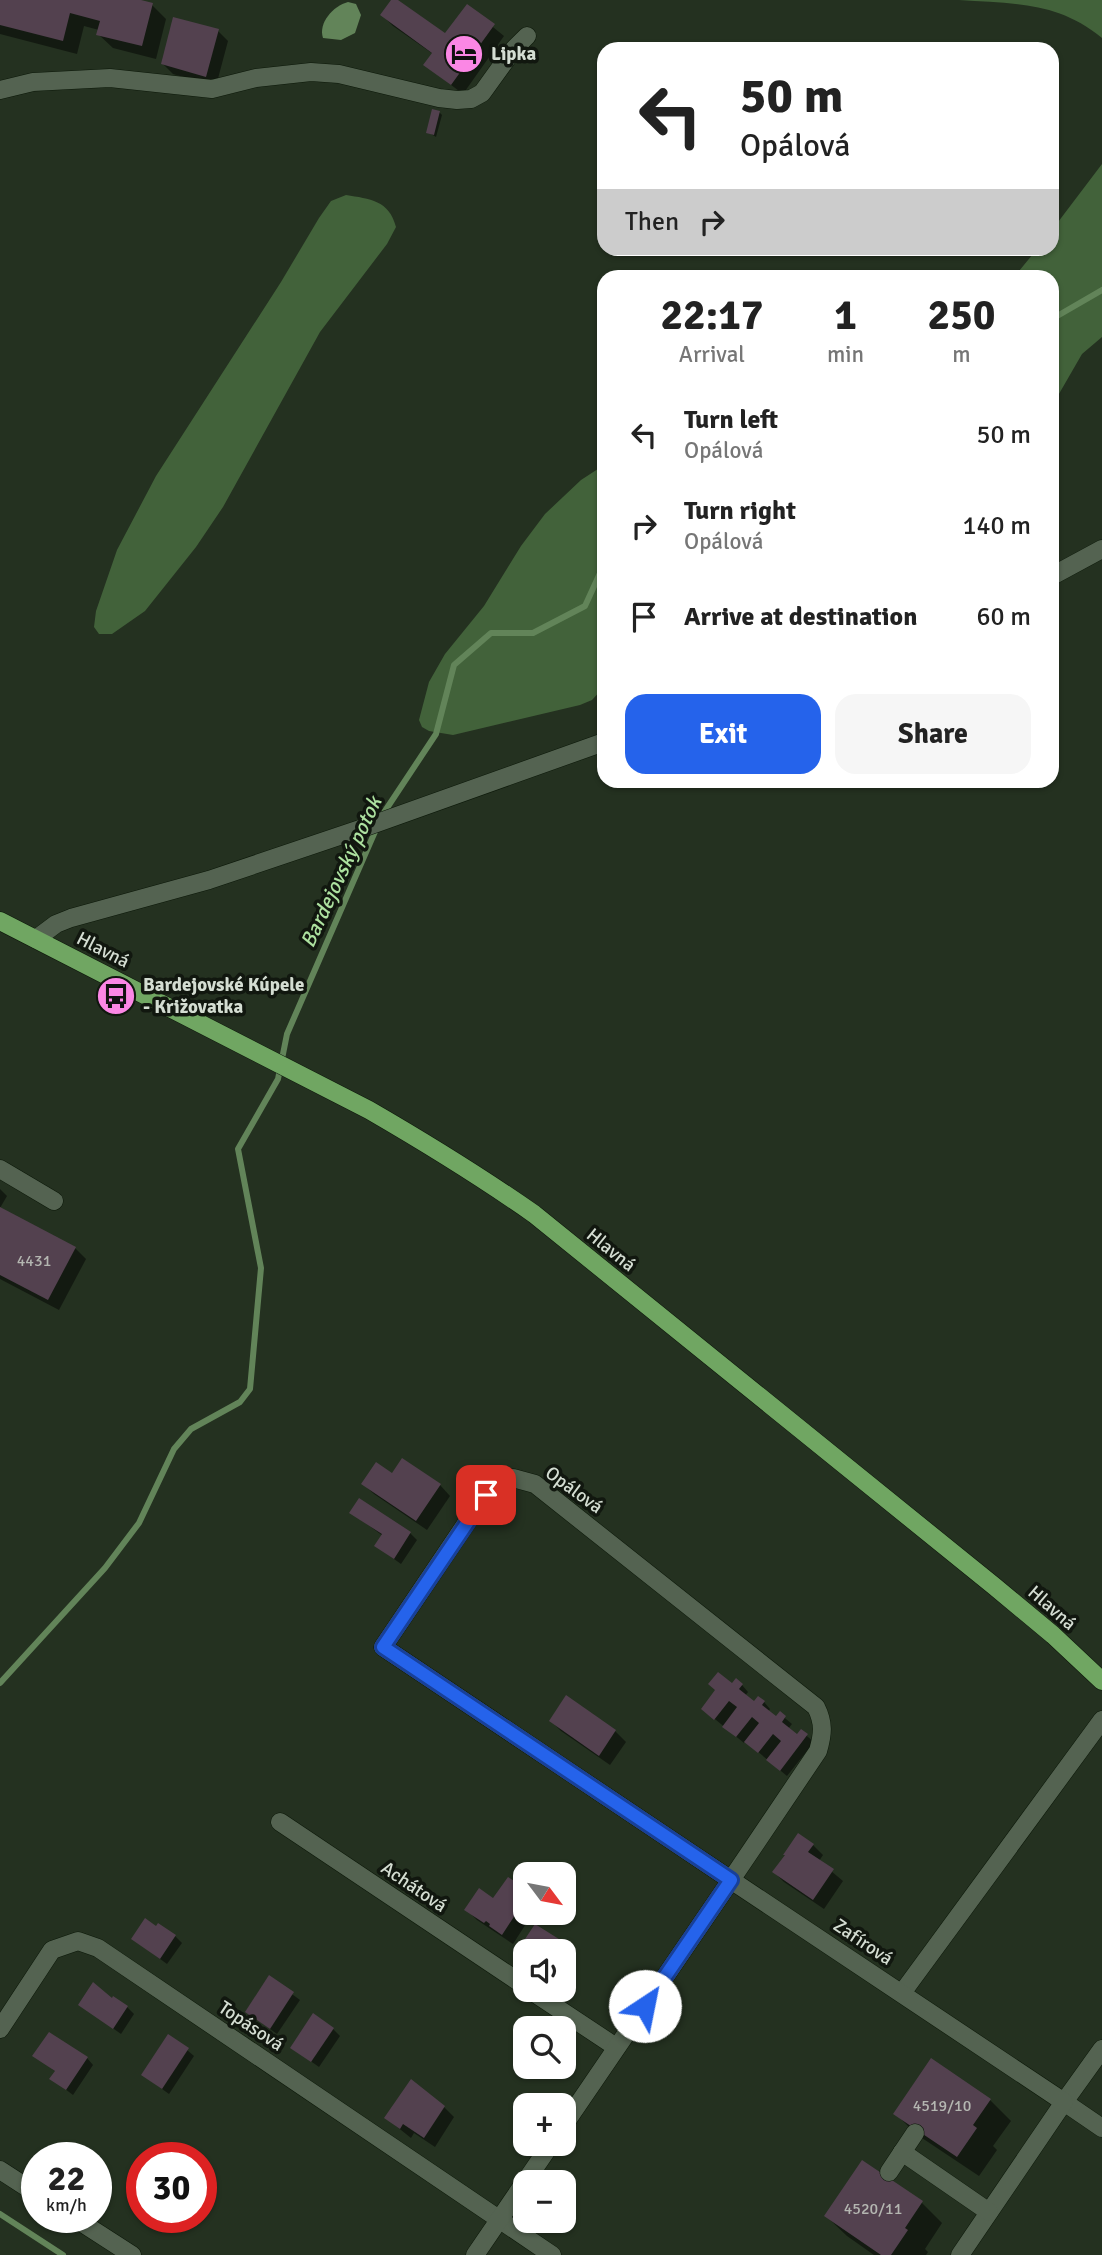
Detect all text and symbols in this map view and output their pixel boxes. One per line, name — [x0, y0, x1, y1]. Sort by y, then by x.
hotel icon: Lipka — [443, 33, 485, 75]
place label: Lipka — [491, 42, 536, 66]
text: 50 m — [740, 66, 843, 126]
icon: left — [625, 70, 716, 161]
text: Opálová — [740, 126, 850, 165]
icon: right — [693, 203, 731, 241]
text: Then — [625, 206, 679, 238]
text: 22:17 — [660, 290, 764, 341]
text: 1 — [834, 290, 857, 341]
text: 250 — [927, 290, 996, 341]
text: Arrival — [679, 340, 745, 369]
text: min — [827, 340, 864, 369]
text: m — [952, 340, 971, 369]
text: Turn left — [684, 404, 778, 436]
icon: left — [625, 416, 663, 454]
text: 50 m — [976, 419, 1031, 451]
text: Opálová — [684, 436, 763, 465]
text: Turn right — [684, 495, 796, 527]
icon: right — [625, 507, 663, 545]
text: 140 m — [962, 510, 1031, 542]
text: Opálová — [684, 527, 763, 556]
icon: arrive — [625, 598, 663, 636]
text: Arrive at destination — [684, 601, 917, 633]
text: 60 m — [976, 601, 1031, 633]
button: Exit — [625, 694, 821, 774]
button: Share — [835, 694, 1031, 774]
water label: Bardejovský potok — [295, 790, 388, 951]
street label: Hlavná — [72, 927, 134, 973]
place label: Bardejovské Kúpele - Križovatka — [143, 973, 305, 1019]
bus stop icon: Bardejovské Kúpele - Križovatka — [95, 975, 137, 1017]
street label: Hlavná — [582, 1223, 640, 1277]
house number: 4431 — [17, 1251, 51, 1271]
street label: Opálová — [540, 1461, 608, 1519]
pin — [456, 1465, 516, 1525]
icon: arrive — [467, 1476, 505, 1514]
street label: Hlavná — [1023, 1580, 1081, 1636]
street label: Achátová — [376, 1856, 452, 1918]
north arrow — [513, 1862, 576, 1925]
map controls — [513, 1862, 576, 2233]
street label: Zafírová — [829, 1913, 897, 1971]
button: sound — [513, 1939, 576, 2002]
position arrow — [608, 1969, 682, 2043]
street label: Topásová — [214, 1995, 288, 2057]
button: search — [513, 2016, 576, 2079]
button: + — [513, 2093, 576, 2156]
house number: 4519/10 — [913, 2096, 971, 2116]
speed limit sign: 30 — [126, 2142, 217, 2233]
text: 22 — [48, 2157, 85, 2200]
button: − — [513, 2170, 576, 2233]
text: km/h — [46, 2194, 87, 2216]
house number: 4520/11 — [844, 2199, 902, 2219]

